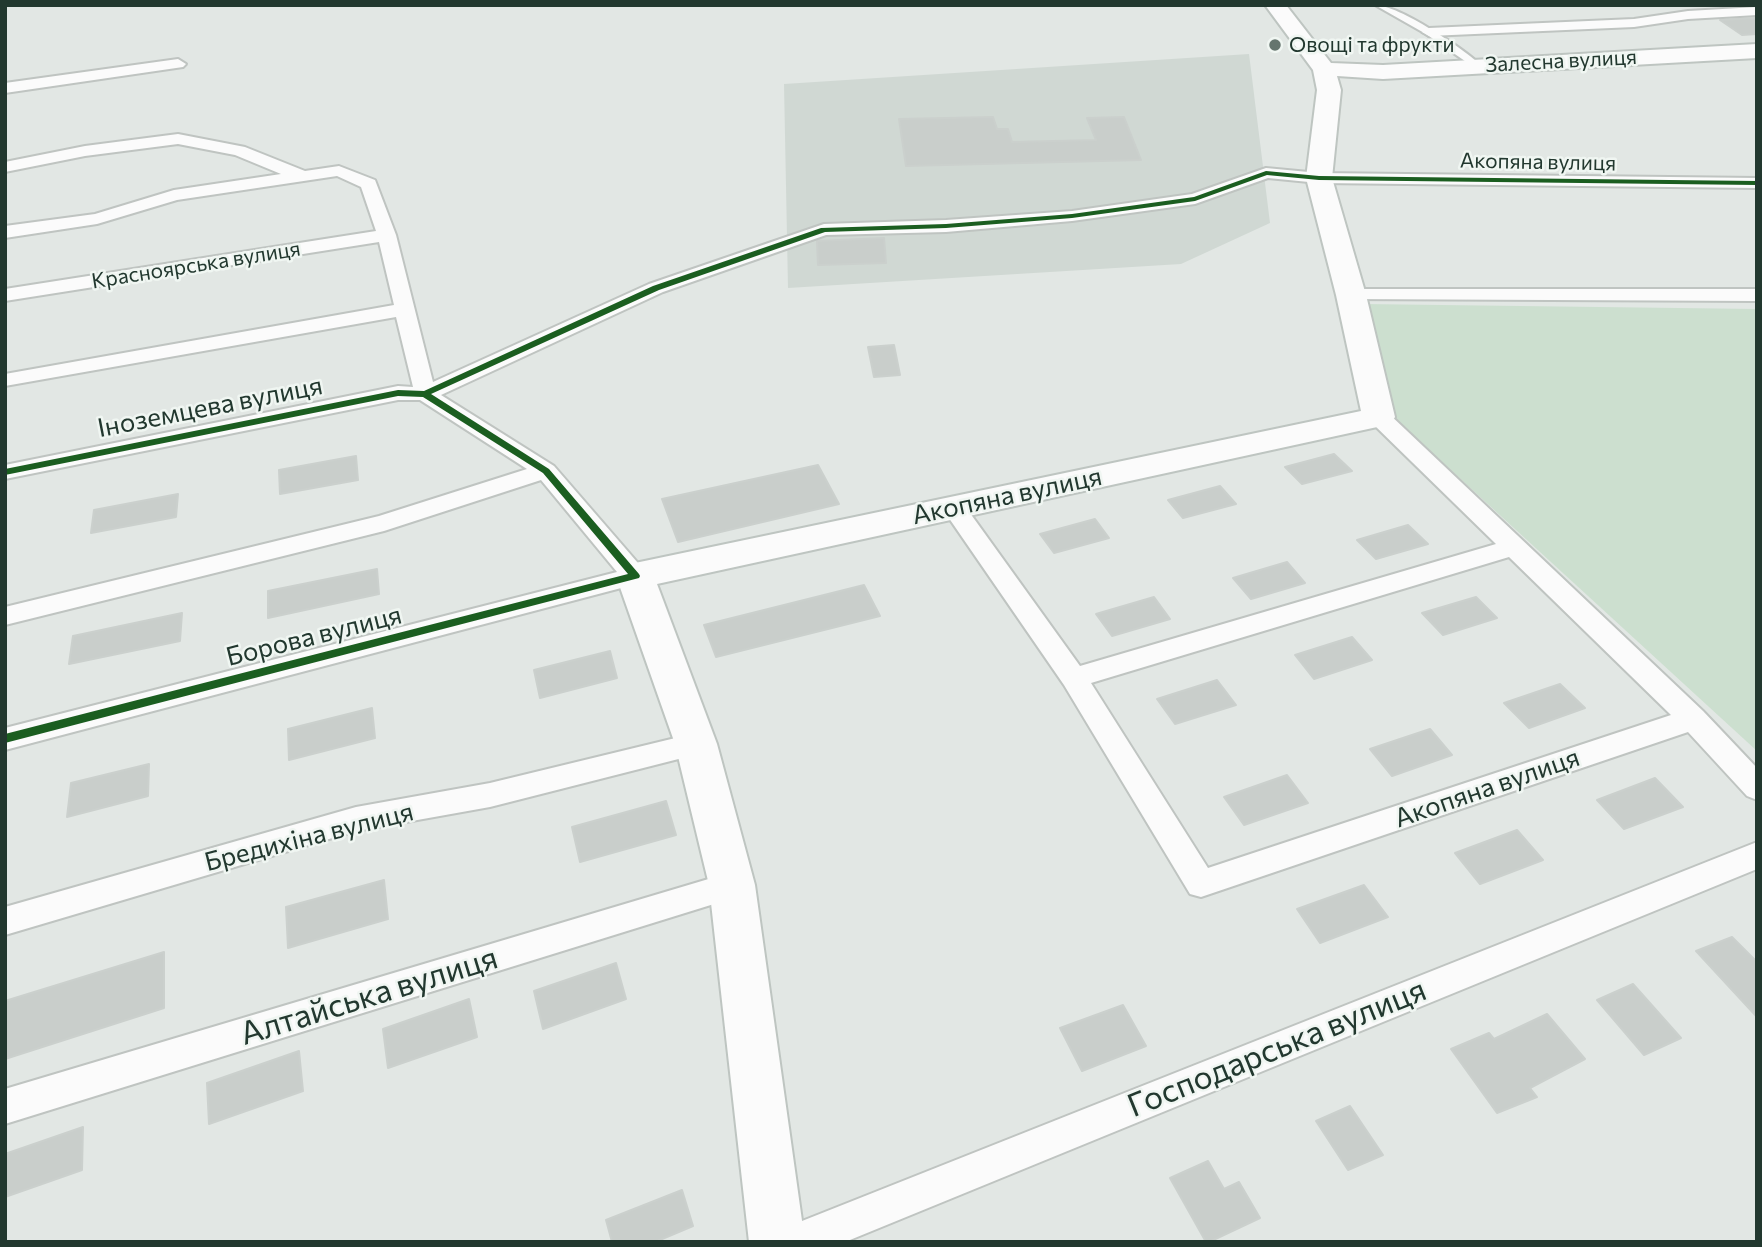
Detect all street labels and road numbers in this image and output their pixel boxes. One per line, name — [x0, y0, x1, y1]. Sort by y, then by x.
street label: Залесна вулиця — [1484, 44, 1638, 78]
street label: Акопяна вулиця — [1460, 148, 1616, 176]
street label: Красноярська вулиця — [90, 236, 302, 294]
street label: Іноземцева вулиця — [95, 370, 325, 444]
street label: Акопяна вулиця — [909, 461, 1105, 531]
street label: Борова вулиця — [223, 599, 405, 673]
street label: Акопяна вулиця — [1390, 742, 1584, 834]
street label: Бредихіна вулиця — [201, 796, 417, 878]
street label: Алтайська вулиця — [236, 939, 502, 1053]
street label: Господарська вулиця — [1122, 971, 1432, 1125]

